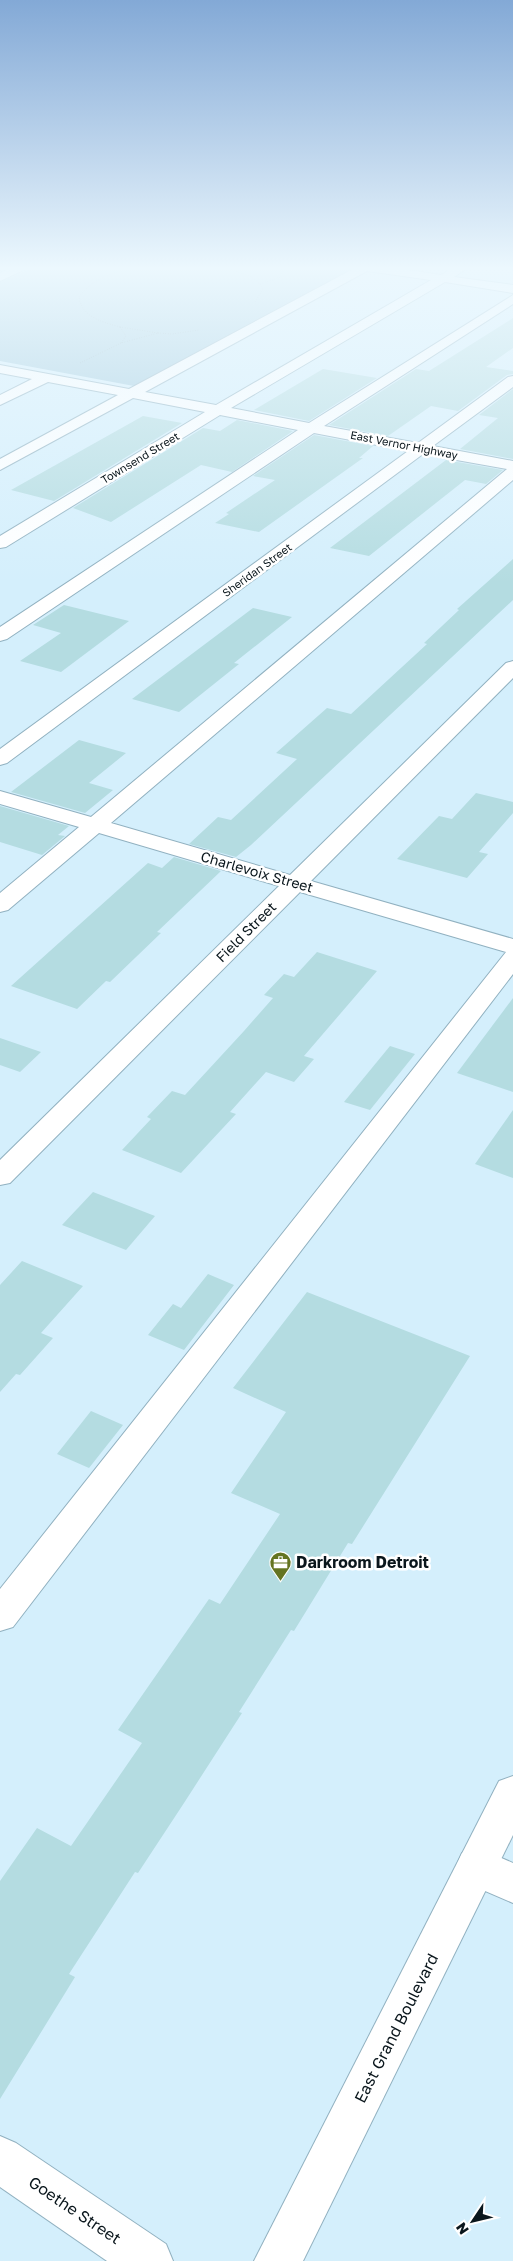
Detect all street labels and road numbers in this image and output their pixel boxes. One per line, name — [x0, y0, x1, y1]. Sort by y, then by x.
street label: East Vernor Highway — [349, 428, 459, 461]
street label: Townsend Street — [98, 429, 181, 486]
street label: Sheridan Street — [220, 540, 294, 599]
street label: Charlevoix Street — [199, 847, 315, 896]
street label: Field Street — [212, 898, 279, 965]
street label: East Grand Boulevard — [350, 1950, 442, 2106]
street label: Goethe Street — [25, 2172, 125, 2248]

